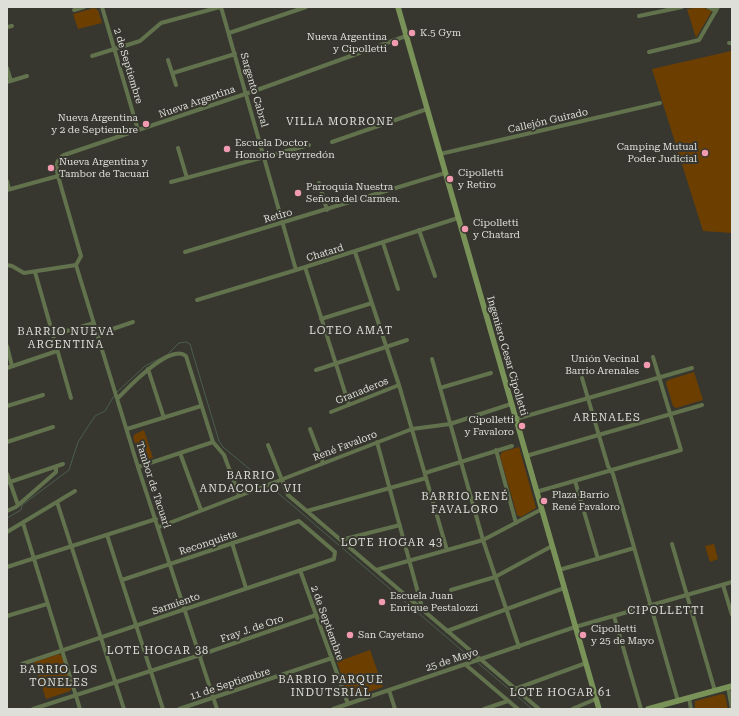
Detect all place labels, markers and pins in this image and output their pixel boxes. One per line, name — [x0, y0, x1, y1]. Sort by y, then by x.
place label: K.5 Gym — [420, 27, 461, 39]
marker: K.5 Gym — [407, 28, 417, 38]
place label: Nueva Argentina y Cipolletti — [307, 31, 387, 54]
marker: Nueva Argentina y Cipolletti — [390, 38, 400, 48]
place label: Nueva Argentina y 2 de Septiembre — [51, 112, 138, 136]
marker: Nueva Argentina y 2 de Septiembre — [141, 119, 151, 129]
place label: Escuela Doctor Honorio Pueyrredón — [235, 137, 335, 160]
place label: Camping Mutual Poder Judicial — [617, 141, 697, 164]
marker: Escuela Doctor Honorio Pueyrredón — [222, 144, 232, 154]
marker: Camping Mutual Poder Judicial — [700, 148, 710, 158]
place label: Nueva Argentina y Tambor de Tacuarí — [59, 156, 149, 180]
marker: Nueva Argentina y Tambor de Tacuarí — [46, 163, 56, 173]
place label: Cipolletti y Retiro — [458, 167, 504, 190]
marker: Cipolletti y Retiro — [445, 174, 455, 184]
place label: Parroquia Nuestra Señora del Carmen. — [306, 181, 400, 204]
marker: Parroquia Nuestra Señora del Carmen. — [293, 188, 303, 198]
place label: Cipolletti y Chatard — [473, 217, 520, 240]
marker: Cipolletti y Chatard — [460, 224, 470, 234]
place label: Unión Vecinal Barrio Arenales — [565, 353, 639, 376]
marker: Unión Vecinal Barrio Arenales — [642, 360, 652, 370]
place label: Cipolletti y Favaloro — [465, 414, 514, 438]
marker: Cipolletti y Favaloro — [517, 421, 527, 431]
place label: Plaza Barrio René Favaloro — [552, 489, 620, 512]
marker: Plaza Barrio René Favaloro — [539, 496, 549, 506]
place label: Escuela Juan Enrique Pestalozzi — [390, 590, 478, 614]
marker: Escuela Juan Enrique Pestalozzi — [377, 597, 387, 607]
place label: Cipolletti y 25 de Mayo — [591, 623, 654, 646]
place label: San Cayetano — [358, 629, 424, 641]
marker: San Cayetano — [345, 630, 355, 640]
marker: Cipolletti y 25 de Mayo — [578, 630, 588, 640]

